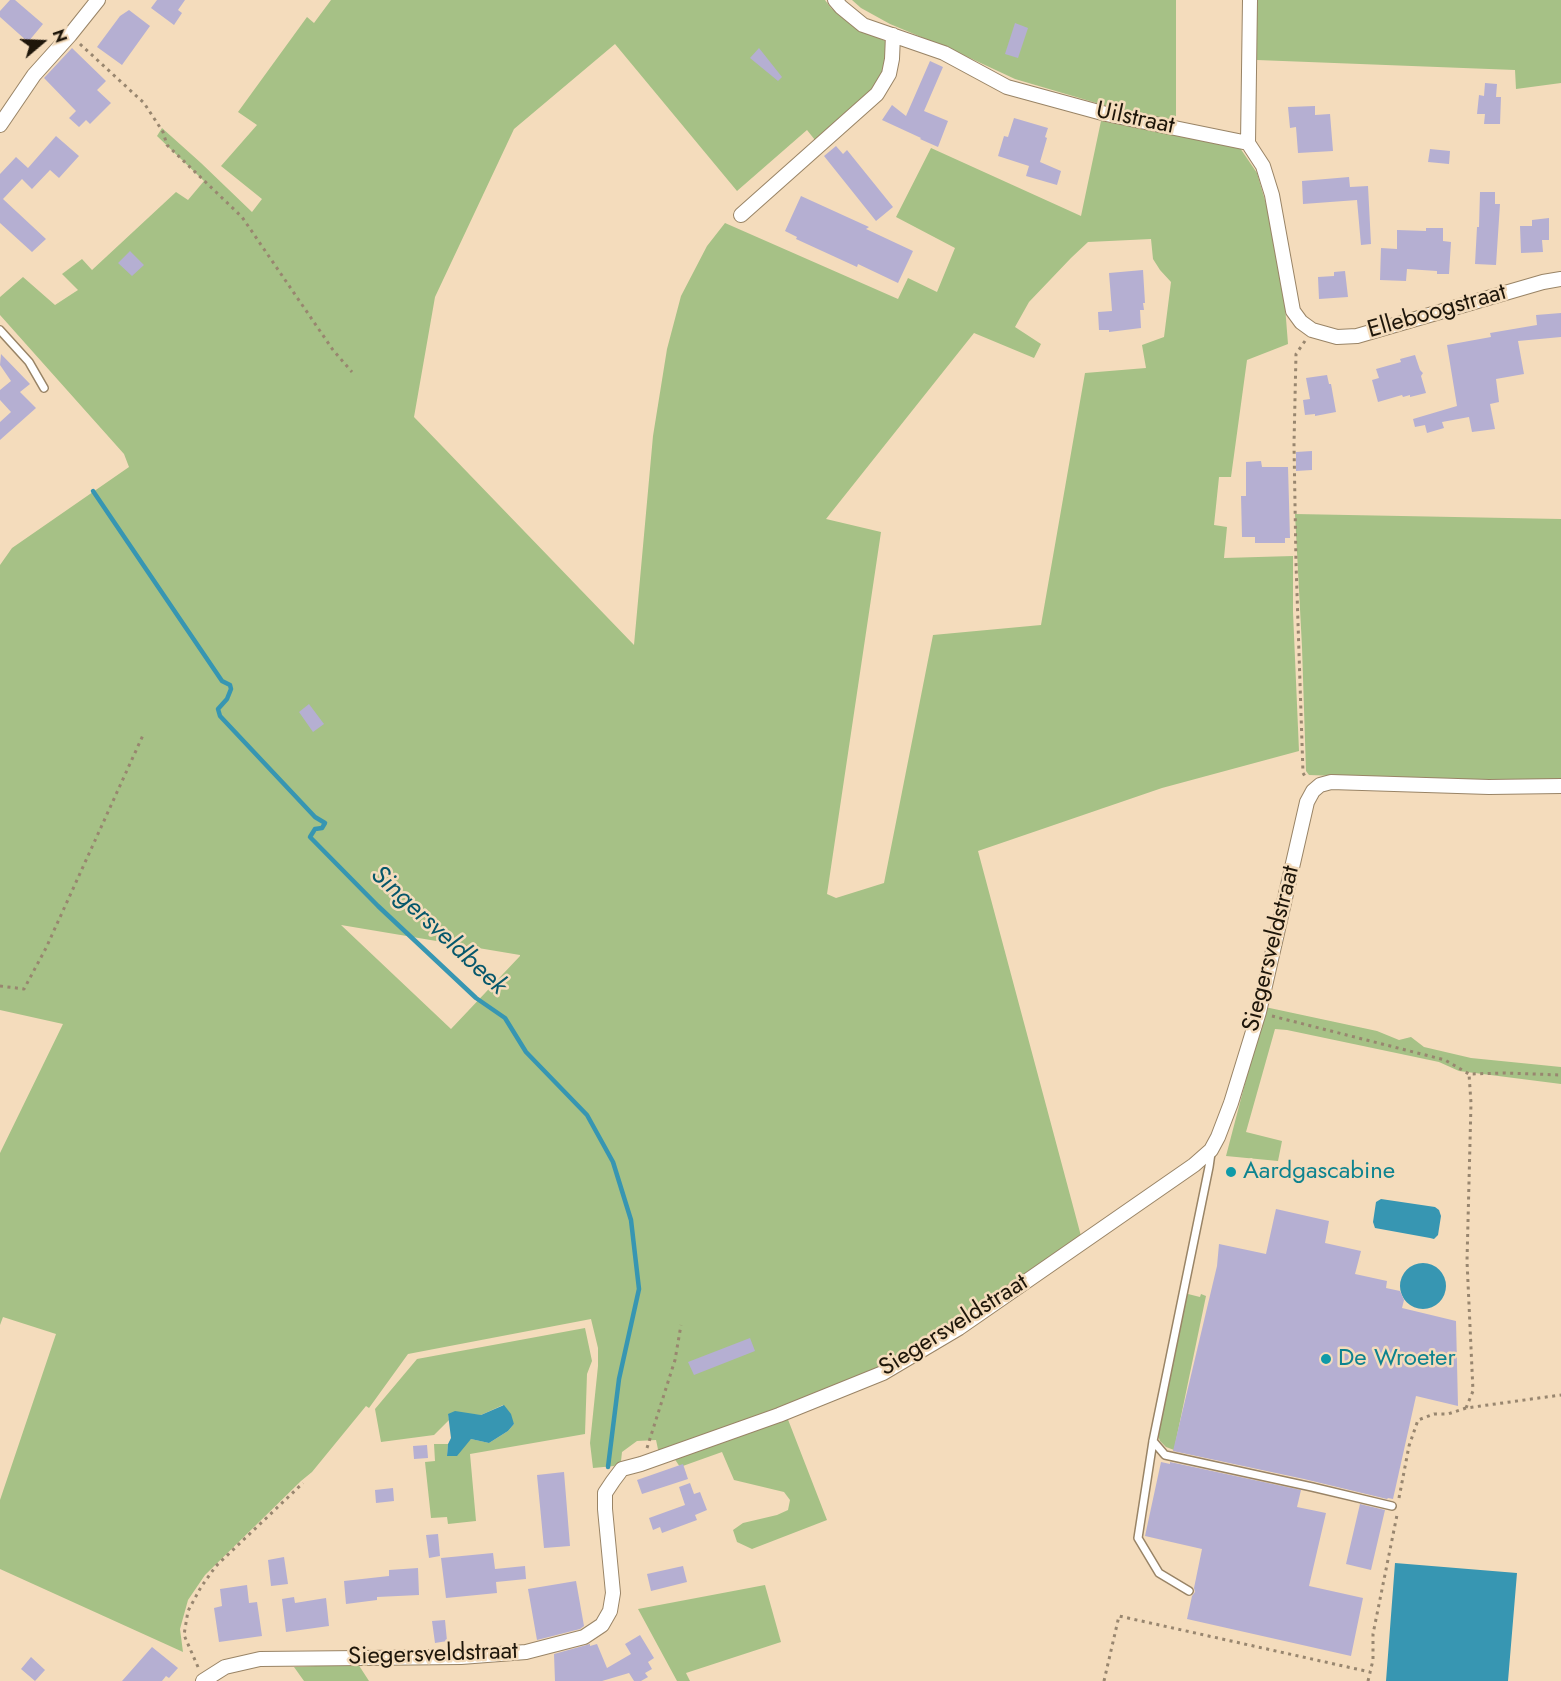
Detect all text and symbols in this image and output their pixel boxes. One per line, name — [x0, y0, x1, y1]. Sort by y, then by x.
north arrow — [12, 12, 72, 72]
text: N — [47, 26, 72, 46]
street label: Uilstraat — [1093, 97, 1177, 141]
street label: Elleboogstraat — [1364, 278, 1510, 346]
water label: Singersveldbeek — [363, 860, 513, 1002]
street label: Siegersveldstraat — [1237, 863, 1307, 1035]
place label: Aardgascabine — [1243, 1158, 1395, 1186]
marker: Aardgascabine — [1224, 1165, 1238, 1179]
street label: Siegersveldstraat — [874, 1269, 1034, 1383]
place label: De Wroeter — [1338, 1345, 1456, 1373]
marker: De Wroeter — [1319, 1352, 1333, 1366]
street label: Siegersveldstraat — [348, 1638, 518, 1672]

